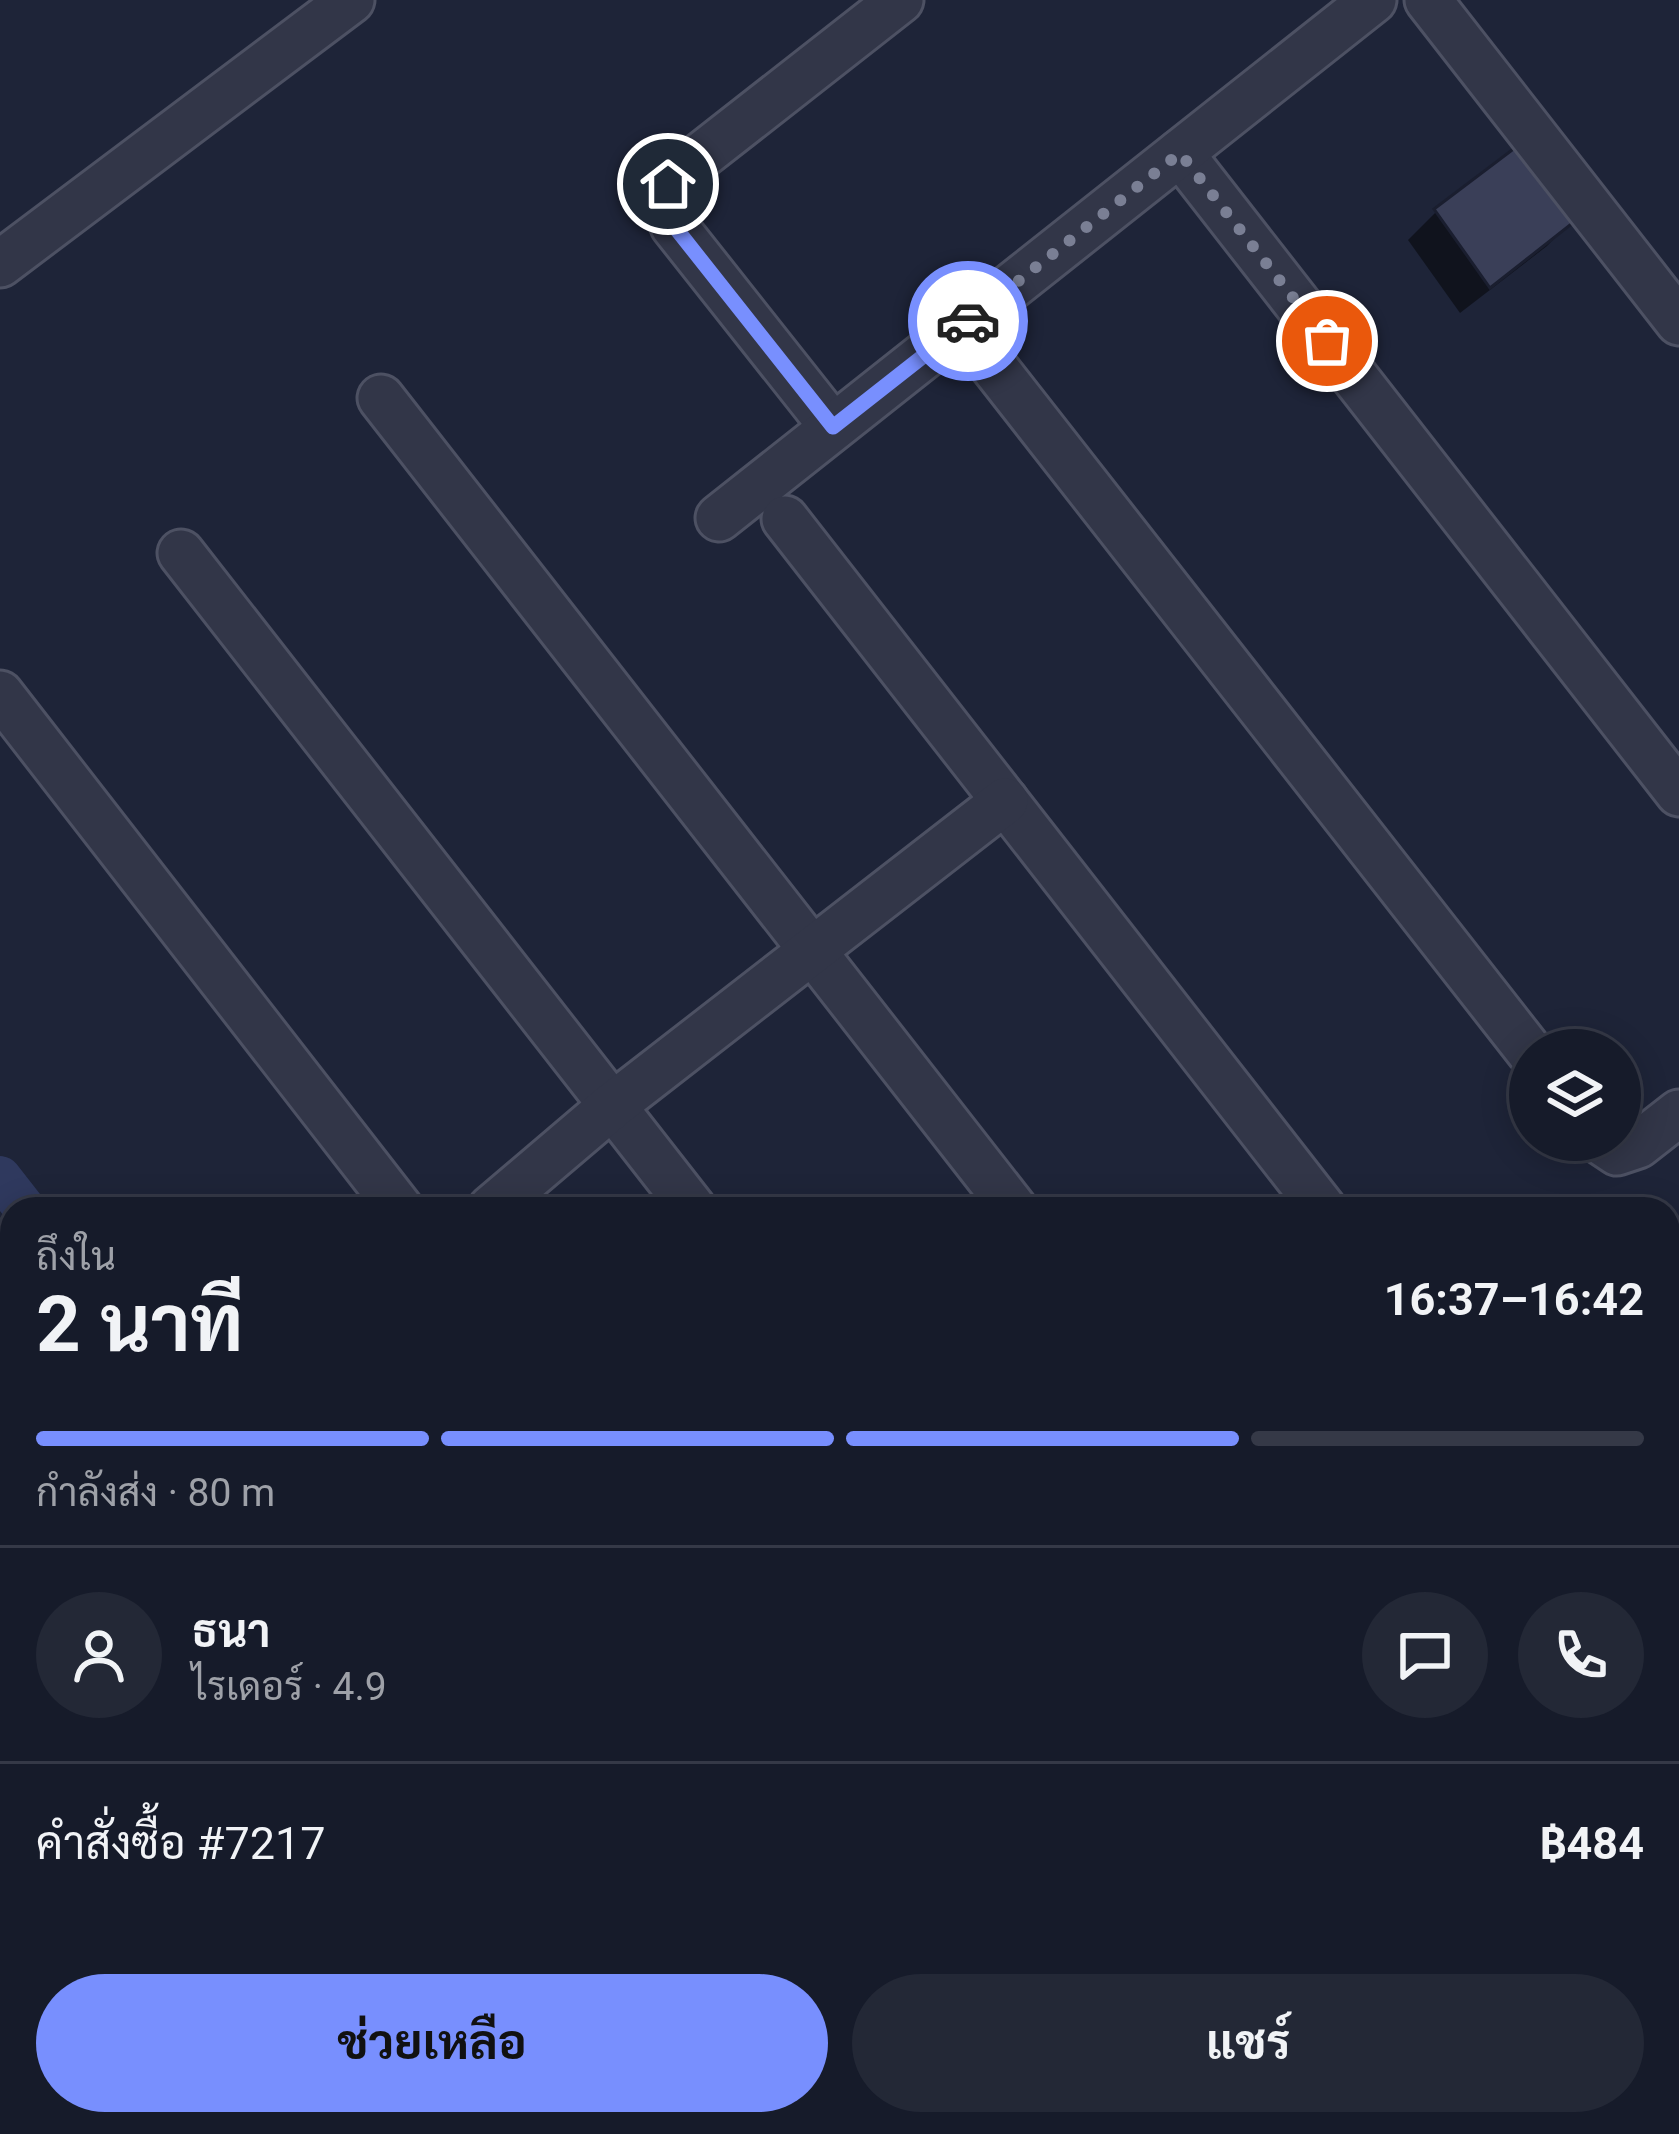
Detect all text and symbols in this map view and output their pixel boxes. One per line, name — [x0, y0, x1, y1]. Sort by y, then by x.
pin — [617, 133, 719, 235]
icon: home — [635, 151, 701, 217]
courier — [908, 261, 1028, 381]
icon: car — [935, 288, 1001, 354]
pin — [1276, 290, 1378, 392]
icon: bag — [1294, 308, 1360, 374]
map controls — [1509, 1029, 1641, 1161]
button: layers — [1509, 1029, 1641, 1161]
text: ถึงใน — [36, 1234, 116, 1280]
text: 16:37–16:42 — [1384, 1273, 1644, 1326]
text: 2 นาที — [36, 1279, 244, 1370]
text: กำลังส่ง · 80 m — [36, 1470, 275, 1516]
button: person — [36, 1592, 162, 1718]
button: chat — [1362, 1592, 1488, 1718]
button: phone — [1518, 1592, 1644, 1718]
text: ธนา — [192, 1605, 270, 1658]
text: ไรเดอร์ · 4.9 — [192, 1664, 387, 1710]
text: คำสั่งซื้อ #7217 — [36, 1817, 326, 1870]
text: ฿484 — [1539, 1817, 1644, 1870]
button: ช่วยเหลือ — [36, 1974, 828, 2112]
button: แชร์ — [852, 1974, 1644, 2112]

